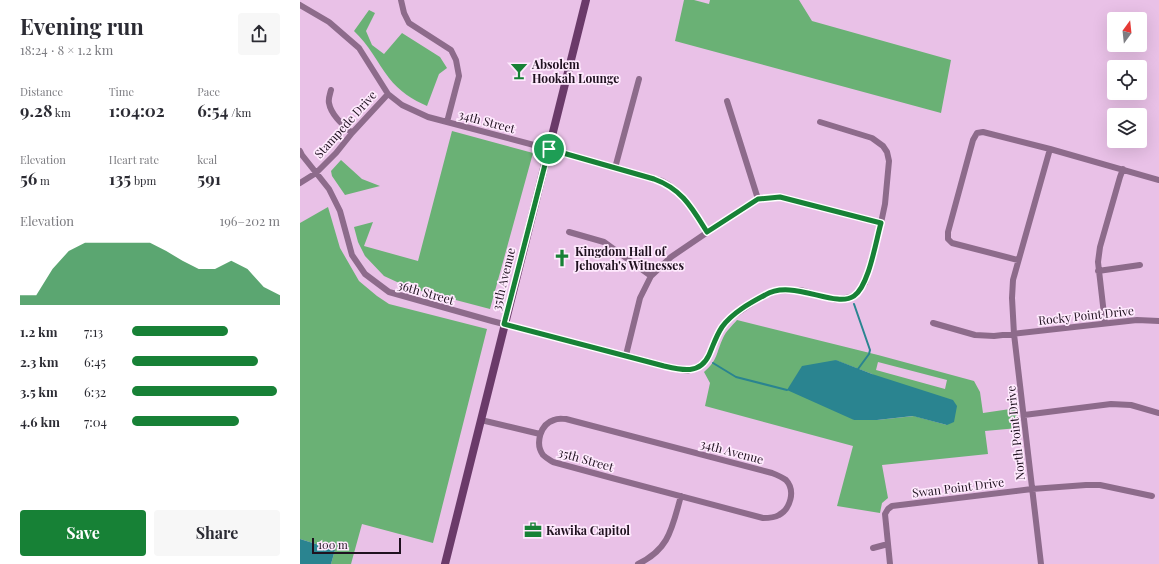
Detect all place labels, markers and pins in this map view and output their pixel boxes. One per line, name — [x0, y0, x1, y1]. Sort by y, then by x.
place label: Absolem Hookah Lounge — [531, 56, 619, 86]
bar icon: Absolem Hookah Lounge — [509, 61, 529, 81]
pin — [532, 132, 566, 166]
place label: Kingdom Hall of Jehovah's Witnesses — [574, 243, 684, 273]
church icon: Kingdom Hall of Jehovah's Witnesses — [552, 248, 572, 268]
office icon: Kawika Capitol — [523, 520, 543, 540]
place label: Kawika Capitol — [546, 522, 630, 538]

